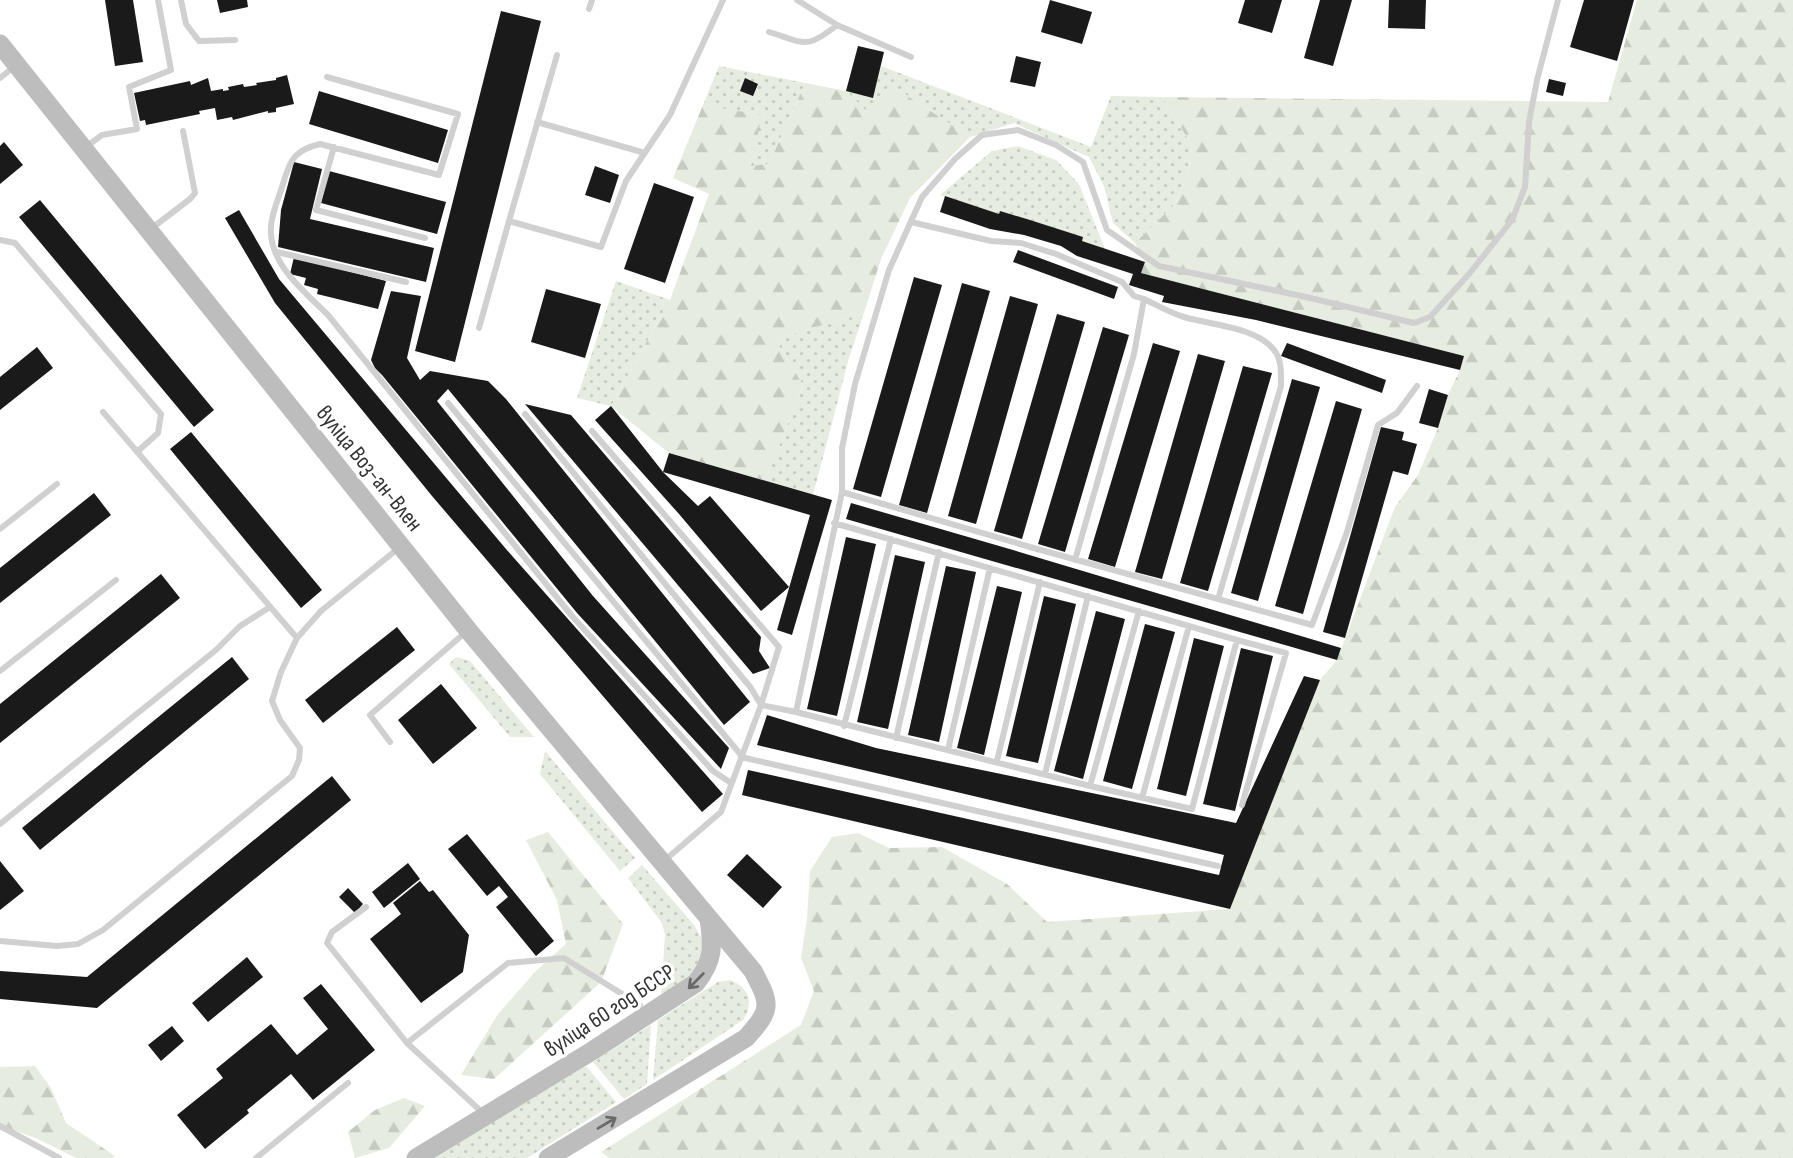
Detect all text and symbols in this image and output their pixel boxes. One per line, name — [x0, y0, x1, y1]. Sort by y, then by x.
street label: вуліца Воз-ан-Влен — [310, 400, 428, 537]
street label: вуліца 60 год БССР — [539, 958, 680, 1063]
one-way arrow — [688, 972, 705, 989]
one-way arrow — [597, 1116, 617, 1130]

